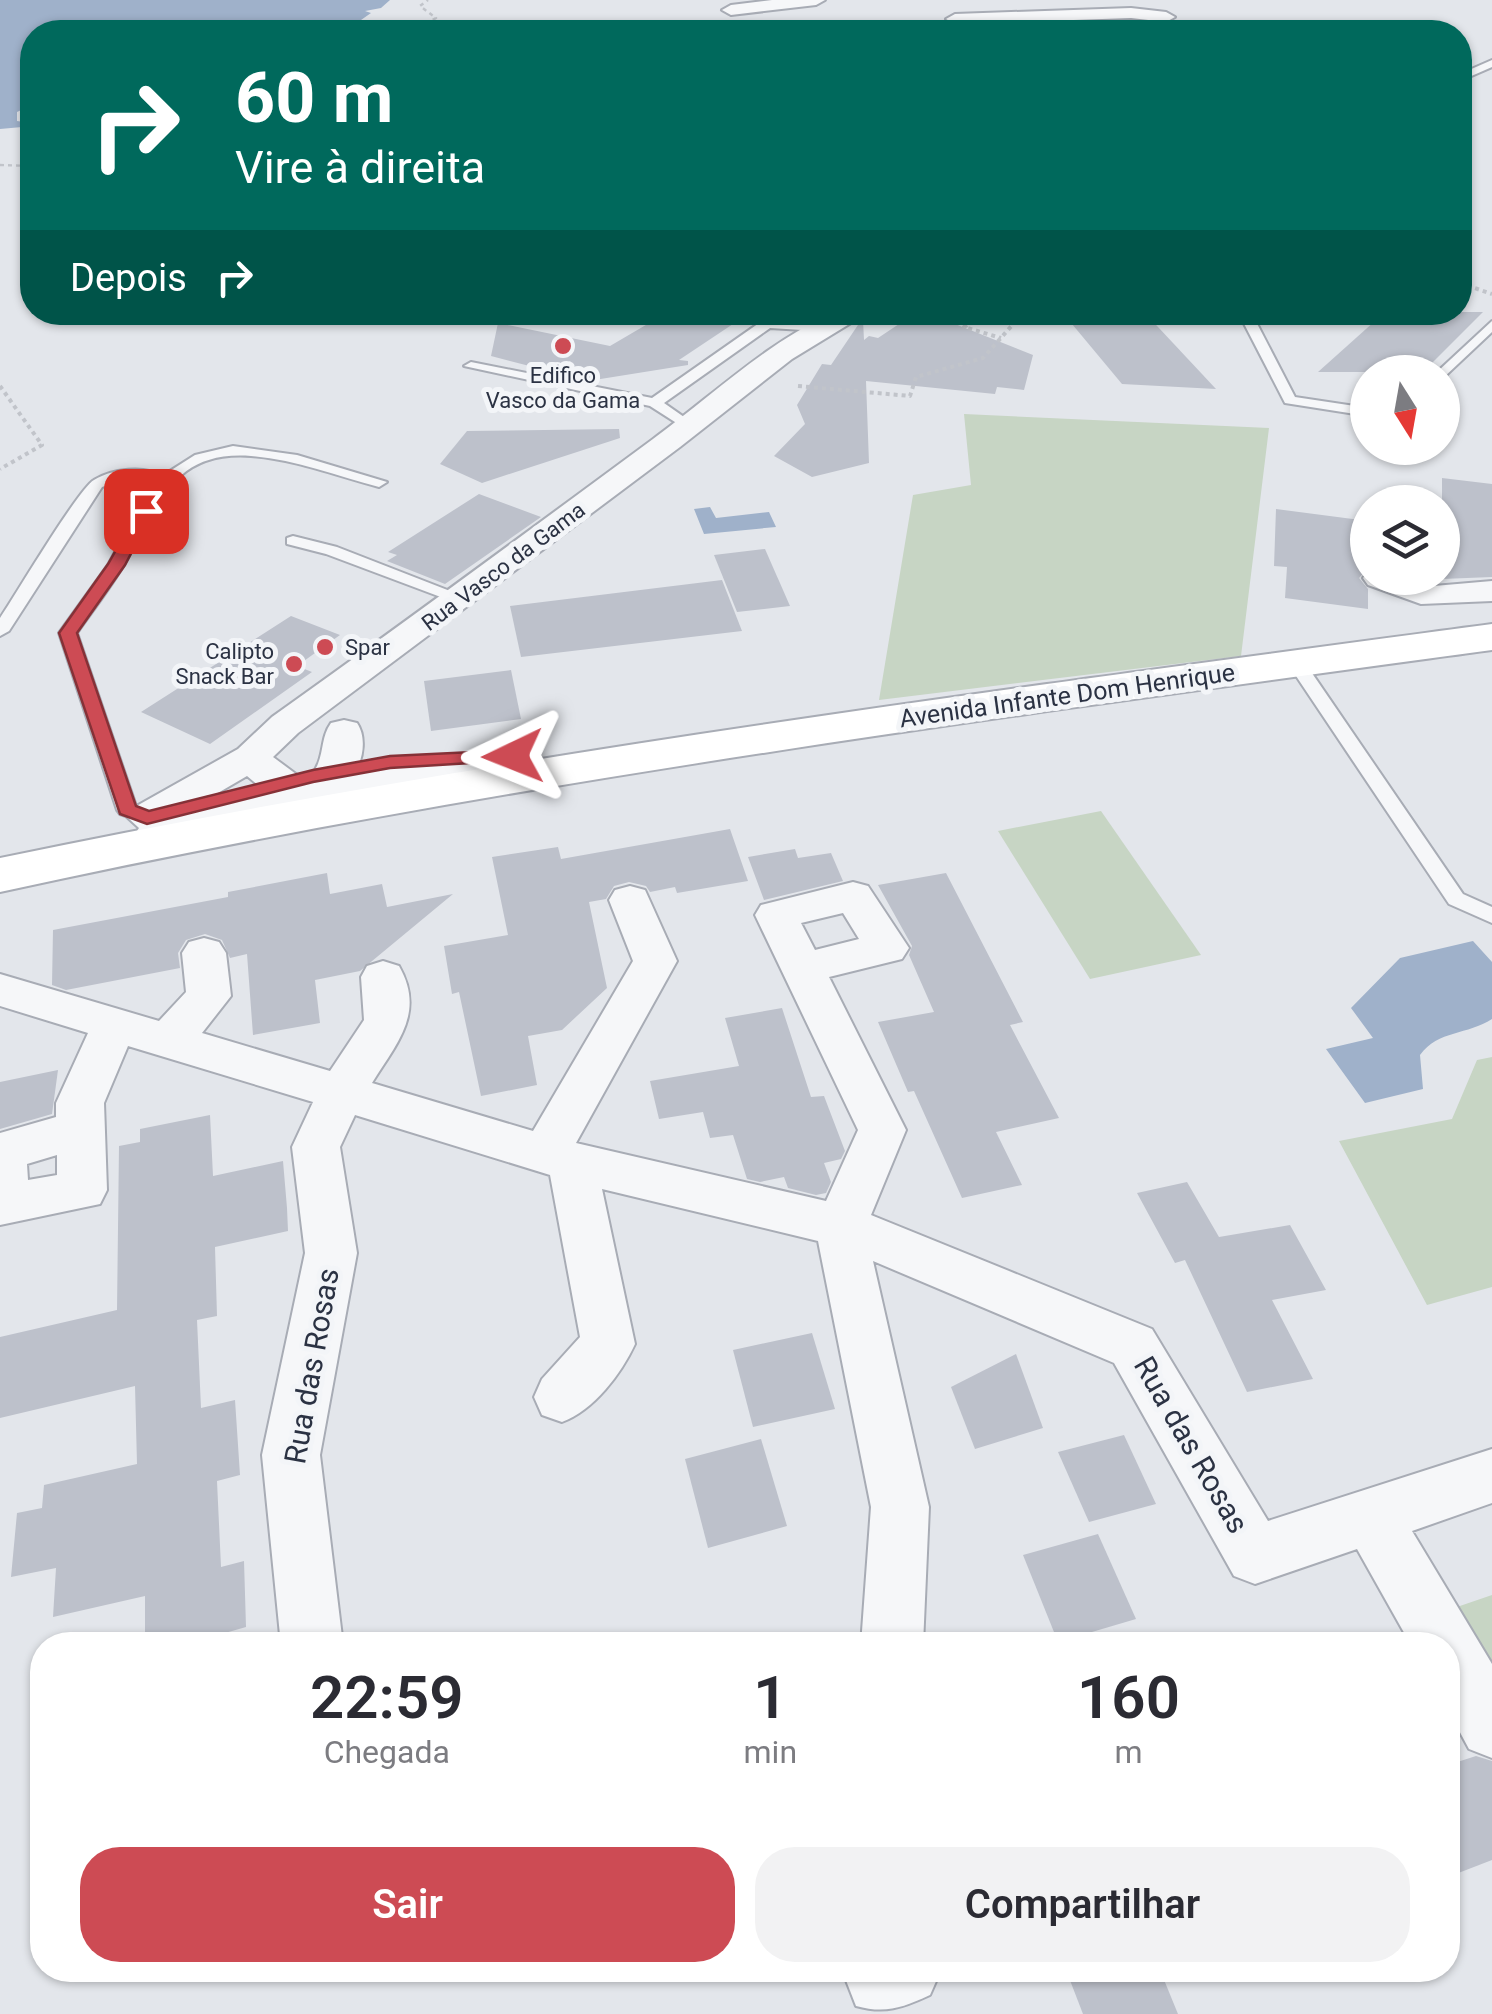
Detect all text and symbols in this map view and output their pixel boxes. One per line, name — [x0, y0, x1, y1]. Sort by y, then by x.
text: 60 m — [235, 57, 393, 139]
icon: right — [70, 60, 200, 190]
text: Vire à direita — [235, 141, 485, 194]
icon: right — [207, 250, 262, 305]
text: Depois — [70, 256, 187, 300]
marker: Edifico Vasco da Gama — [552, 335, 574, 357]
north arrow — [1350, 355, 1460, 465]
map controls — [1350, 355, 1460, 595]
place label: Edifico Vasco da Gama — [486, 363, 640, 413]
pin — [104, 469, 189, 554]
icon: arrive — [119, 484, 174, 539]
button: layers — [1350, 485, 1460, 595]
street label: Rua Vasco da Gama — [417, 497, 590, 636]
place label: Spar — [345, 635, 390, 660]
marker: Spar — [314, 636, 336, 658]
place label: Calipto Snack Bar — [176, 639, 275, 689]
marker: Calipto Snack Bar — [283, 653, 305, 675]
street label: Avenida Infante Dom Henrique — [897, 658, 1237, 733]
position arrow — [461, 704, 565, 808]
street label: Rua das Rosas — [277, 1265, 346, 1466]
street label: Rua das Rosas — [1127, 1350, 1256, 1539]
text: 22:59 — [310, 1662, 464, 1733]
text: 1 — [753, 1662, 787, 1733]
text: 160 — [1077, 1662, 1180, 1733]
text: Chegada — [324, 1733, 450, 1771]
text: min — [744, 1733, 797, 1771]
text: m — [1114, 1733, 1143, 1771]
button: Sair — [80, 1847, 735, 1962]
button: Compartilhar — [755, 1847, 1410, 1962]

